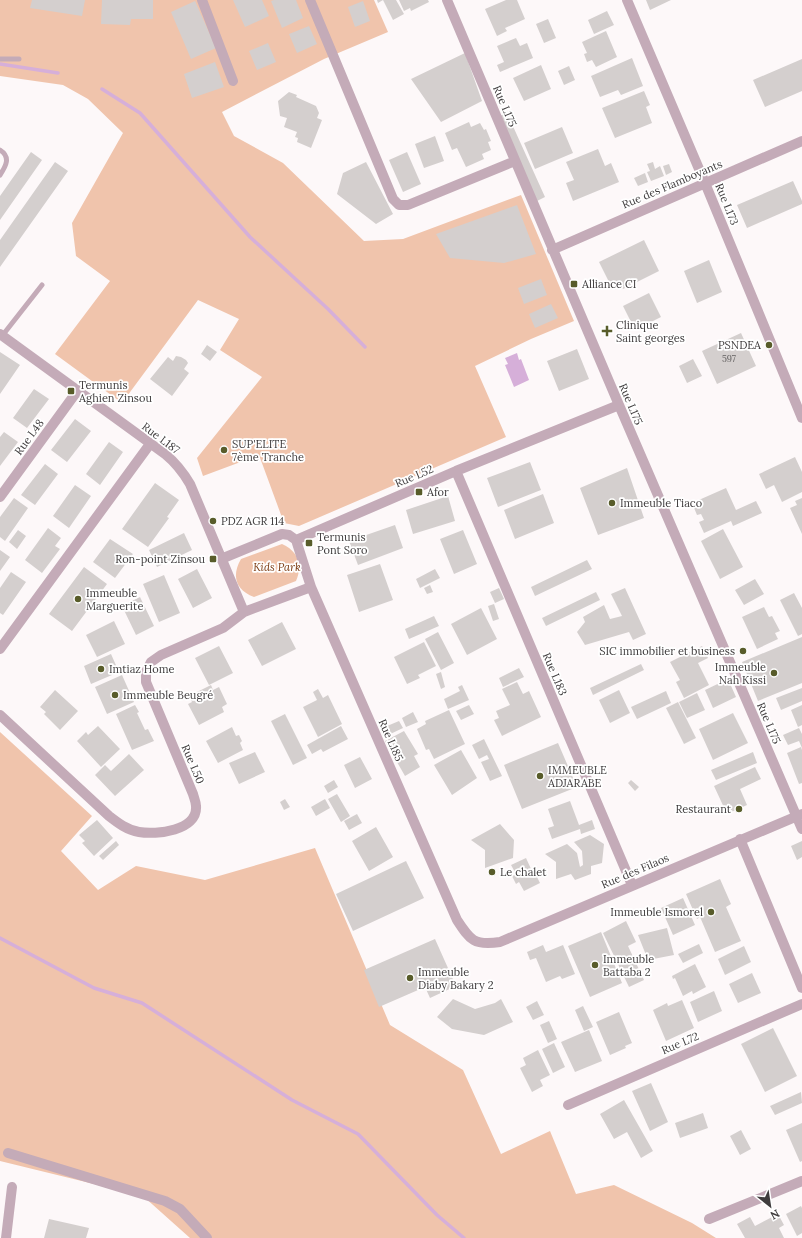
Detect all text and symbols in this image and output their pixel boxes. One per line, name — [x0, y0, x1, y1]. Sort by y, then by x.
street label: Rue L175 — [490, 83, 520, 129]
street label: Rue des Flamboyants — [620, 157, 724, 211]
street label: Rue L173 — [712, 181, 742, 227]
place label: Alliance CI — [581, 277, 637, 291]
marker: Alliance CI — [569, 279, 579, 289]
place label: Clinique Saint georges — [616, 318, 685, 345]
marker: Clinique Saint georges — [601, 325, 613, 337]
place label: PSNDEA — [718, 338, 762, 352]
marker: PSNDEA — [764, 340, 774, 350]
house number: 597 — [722, 353, 736, 364]
place label: Termunis Aghien Zinsou — [78, 378, 152, 405]
street label: Rue L175 — [616, 381, 646, 427]
marker: Termunis Aghien Zinsou — [66, 386, 76, 396]
street label: Rue L48 — [11, 416, 47, 458]
street label: Rue L187 — [139, 419, 183, 457]
place label: SUP'ELITE 7ème Tranche — [232, 437, 304, 464]
marker: SUP'ELITE 7ème Tranche — [219, 445, 229, 455]
street label: Rue L52 — [393, 462, 436, 490]
place label: Afor — [426, 485, 449, 499]
marker: Afor — [414, 487, 424, 497]
place label: Immeuble Tiaco — [620, 496, 702, 510]
marker: Immeuble Tiaco — [607, 498, 617, 508]
place label: PDZ AGR 114 — [221, 514, 284, 528]
marker: PDZ AGR 114 — [208, 516, 218, 526]
place label: Termunis Pont Soro — [317, 530, 368, 557]
marker: Termunis Pont Soro — [304, 538, 314, 548]
place label: Ron-point Zinsou — [115, 552, 205, 566]
marker: Ron-point Zinsou — [208, 554, 218, 564]
park label: Kids Park — [253, 560, 301, 574]
place label: Immeuble Marguerite — [86, 586, 143, 613]
marker: Immeuble Marguerite — [73, 594, 83, 604]
place label: SIC immobilier et business — [599, 644, 735, 658]
marker: SIC immobilier et business — [738, 646, 748, 656]
street label: Rue L183 — [540, 651, 570, 697]
place label: Immeuble Nah Kissi — [715, 660, 766, 687]
place label: Imtiaz Home — [109, 662, 174, 676]
marker: Imtiaz Home — [96, 664, 106, 674]
marker: Immeuble Nah Kissi — [769, 668, 779, 678]
place label: Immeuble Beugré — [123, 688, 213, 702]
marker: Immeuble Beugré — [110, 690, 120, 700]
street label: Rue L175 — [754, 700, 784, 746]
street label: Rue L185 — [375, 717, 407, 763]
street label: Rue L50 — [178, 742, 208, 786]
place label: IMMEUBLE ADJARABE — [547, 763, 607, 790]
marker: IMMEUBLE ADJARABE — [535, 771, 545, 781]
place label: Restaurant — [675, 802, 732, 816]
marker: Restaurant — [734, 804, 744, 814]
street label: Rue des Filaos — [599, 850, 671, 892]
place label: Le chalet — [500, 865, 547, 879]
marker: Le chalet — [487, 867, 497, 877]
place label: Immeuble Ismorel — [610, 905, 703, 919]
marker: Immeuble Ismorel — [706, 907, 716, 917]
place label: Immeuble Battaba 2 — [603, 952, 654, 979]
marker: Immeuble Battaba 2 — [590, 960, 600, 970]
place label: Immeuble Diaby Bakary 2 — [418, 965, 494, 992]
marker: Immeuble Diaby Bakary 2 — [405, 973, 415, 983]
street label: Rue L72 — [659, 1029, 701, 1057]
north arrow — [750, 1186, 790, 1226]
text: N — [767, 1206, 782, 1223]

